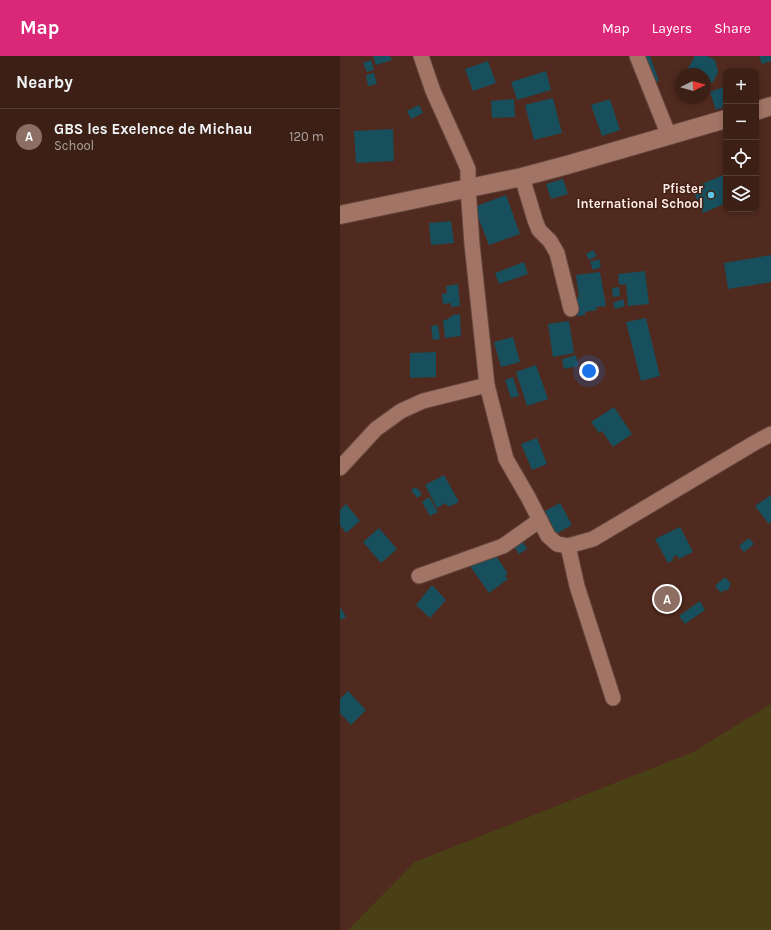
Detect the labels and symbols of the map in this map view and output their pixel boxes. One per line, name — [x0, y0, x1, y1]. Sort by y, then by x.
north arrow — [675, 68, 711, 104]
place label: Pfister International School — [576, 181, 704, 211]
marker: Pfister International School — [706, 190, 716, 200]
your location — [579, 361, 599, 381]
pin: A — [654, 584, 680, 614]

